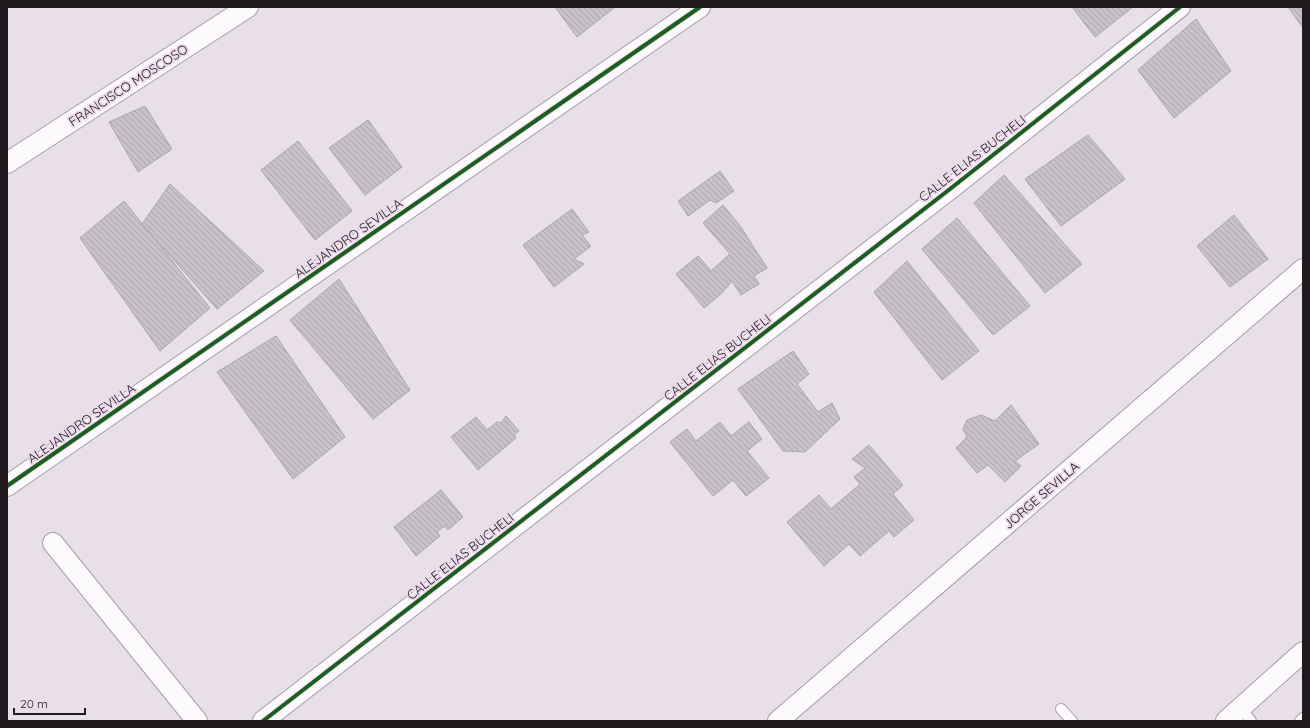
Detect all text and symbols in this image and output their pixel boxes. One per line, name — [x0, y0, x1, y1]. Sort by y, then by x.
street label: FRANCISCO MOSCOSO — [65, 40, 191, 129]
street label: CALLE ELIAS BUCHELI — [915, 111, 1029, 205]
street label: ALEJANDRO SEVILLA — [291, 194, 405, 281]
street label: CALLE ELIAS BUCHELI — [660, 310, 774, 404]
street label: ALEJANDRO SEVILLA — [24, 379, 138, 466]
street label: JORGE SEVILLA — [1000, 457, 1082, 532]
street label: CALLE ELIAS BUCHELI — [403, 509, 517, 603]
scale bar — [14, 690, 85, 716]
text: 20 m — [20, 696, 48, 711]

